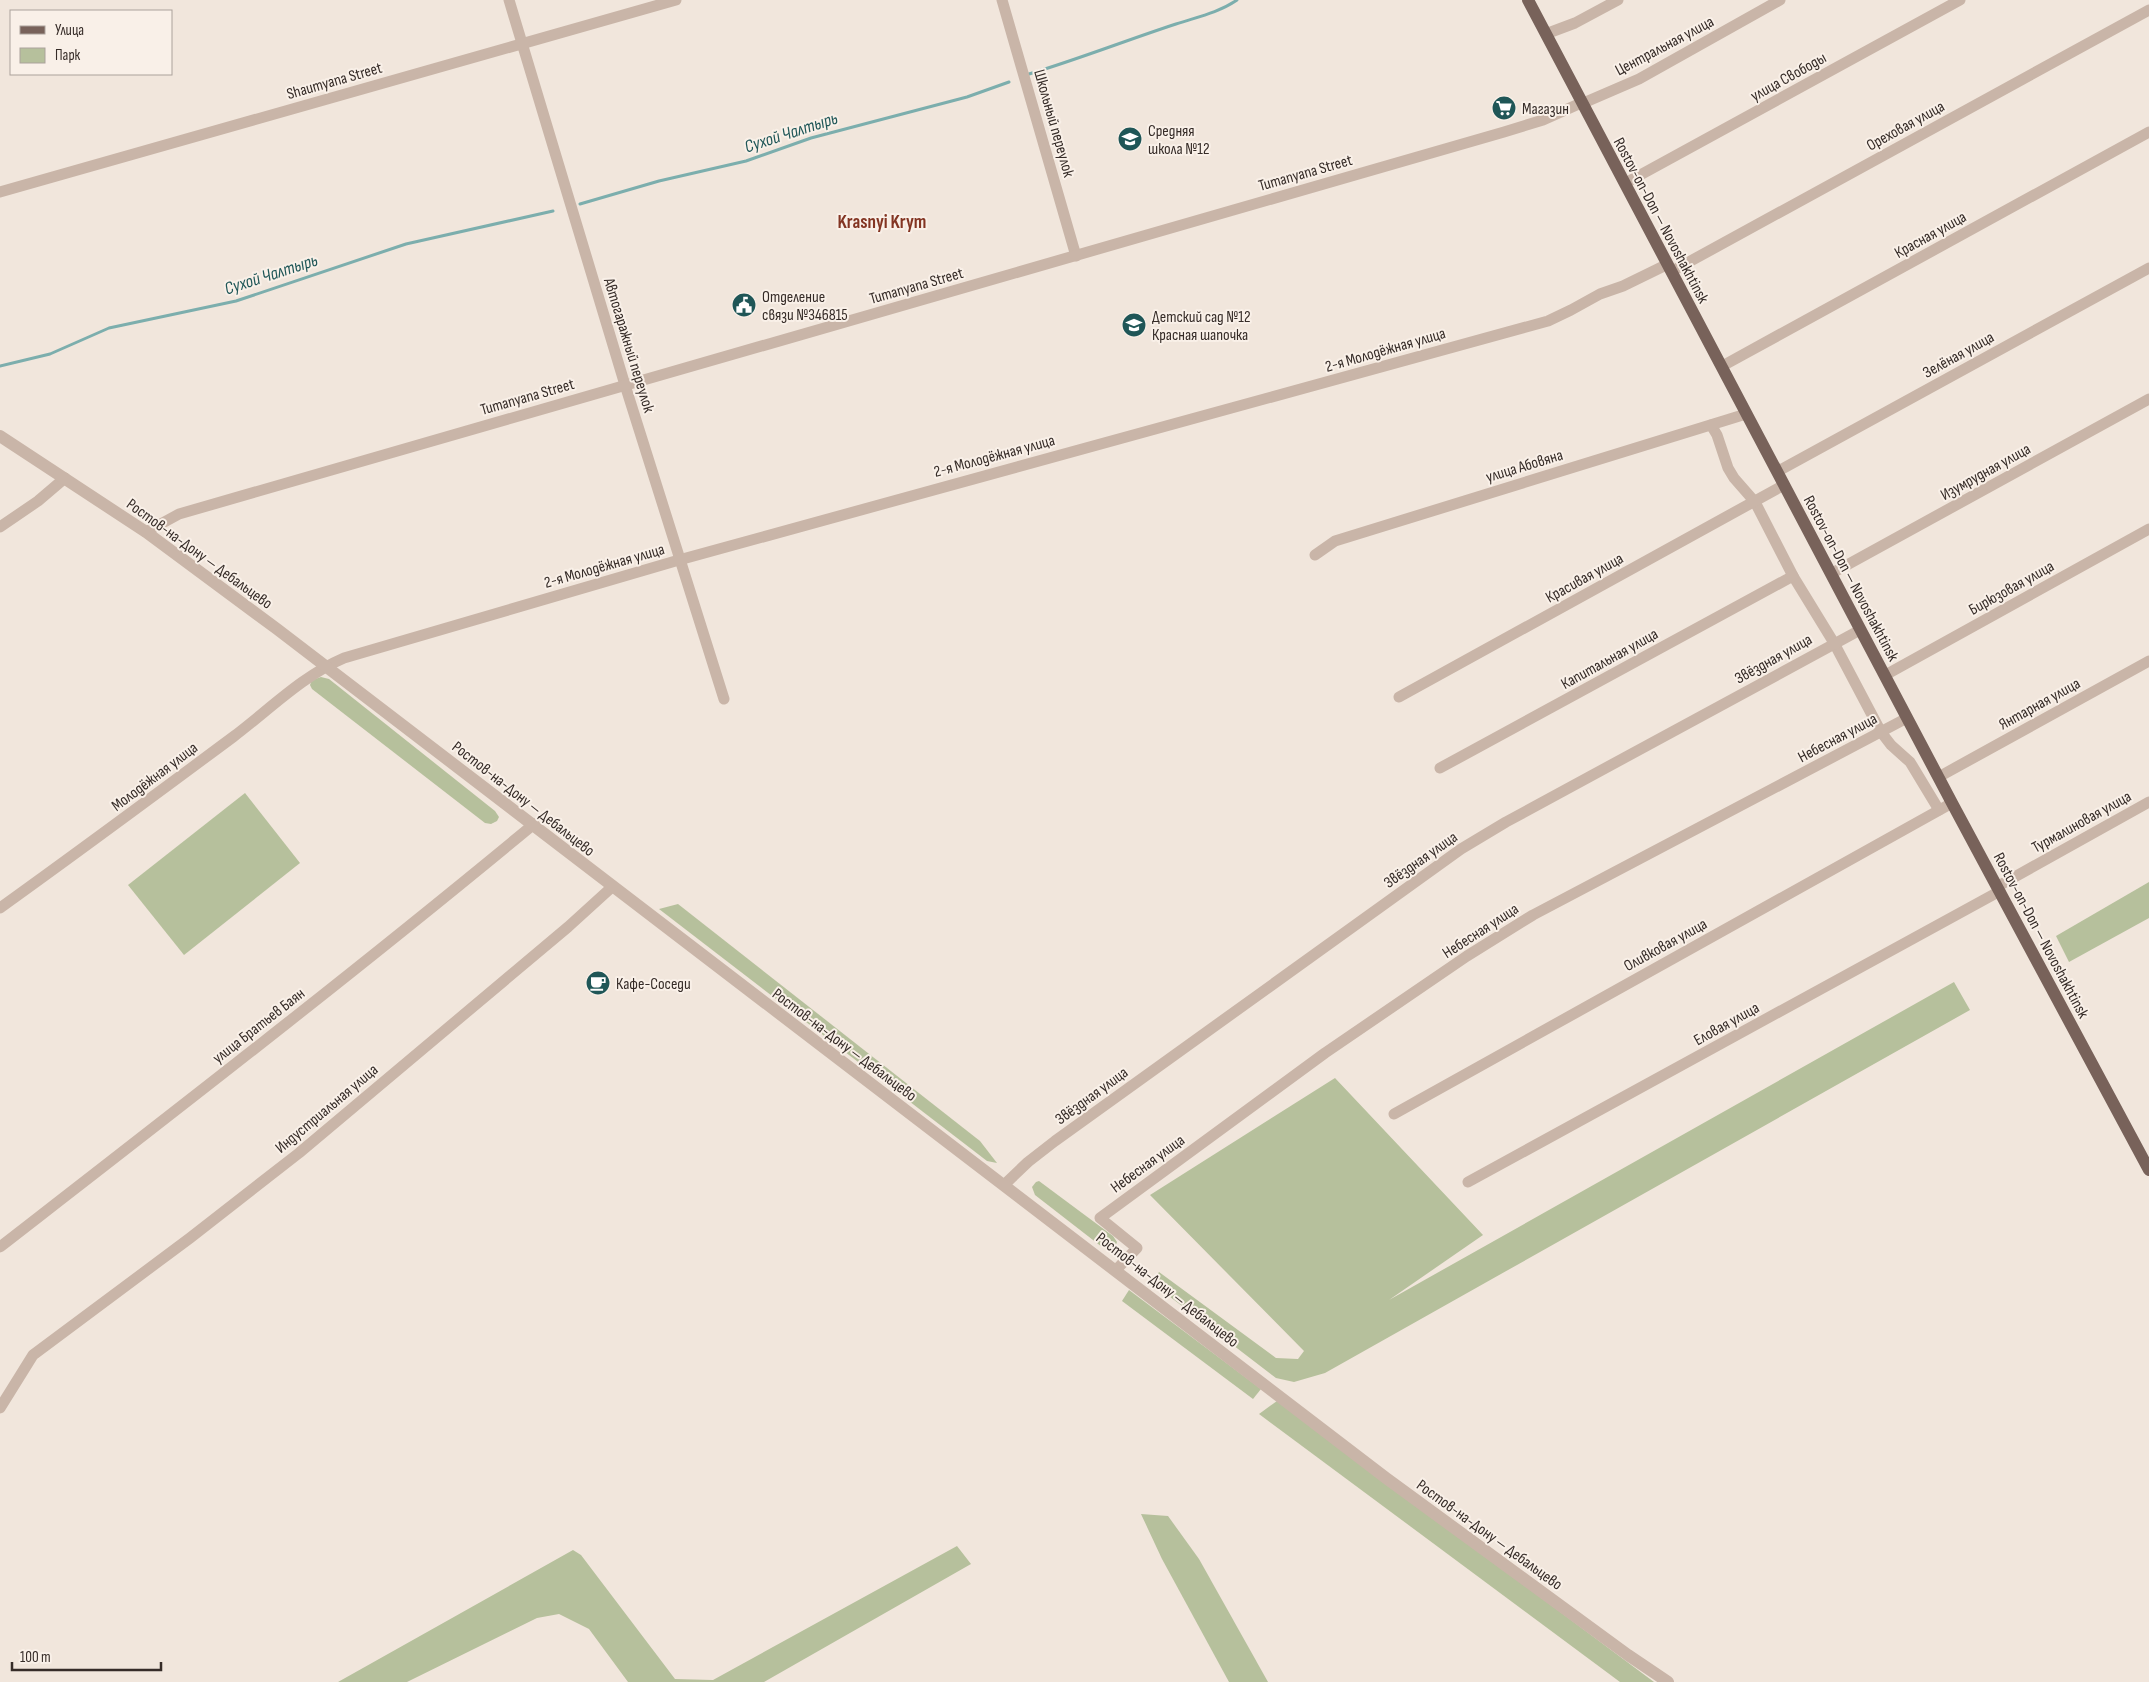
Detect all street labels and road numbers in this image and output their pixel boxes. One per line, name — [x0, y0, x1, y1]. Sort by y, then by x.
street label: Центральная улица — [1612, 12, 1717, 80]
street label: улица Свободы — [1747, 49, 1830, 106]
street label: Shaumyana Street — [285, 59, 384, 104]
street label: Школьный переулок — [1029, 67, 1078, 180]
street label: Ореховая улица — [1863, 97, 1948, 155]
street label: Rostov-on-Don — Novoshakhtinsk — [1609, 135, 1712, 307]
street label: Tumanyana Street — [1256, 151, 1355, 196]
street label: Красная улица — [1892, 208, 1970, 263]
street label: Tumanyana Street — [867, 264, 966, 309]
street label: Автогаражный переулок — [599, 275, 658, 416]
street label: 2-я Молодёжная улица — [1323, 324, 1448, 377]
street label: Зелёная улица — [1920, 328, 1998, 383]
street label: Tumanyana Street — [478, 375, 577, 420]
street label: 2-я Молодёжная улица — [932, 431, 1057, 482]
street label: Изумрудная улица — [1937, 440, 2034, 505]
street label: улица Абовяна — [1484, 446, 1565, 487]
street label: Rostov-on-Don — Novoshakhtinsk — [1799, 493, 1902, 665]
street label: Ростов-на-Дону — Дебальцево — [122, 495, 276, 614]
street label: 2-я Молодёжная улица — [542, 540, 667, 593]
street label: Красивая улица — [1543, 549, 1627, 607]
street label: Бирюзовая улица — [1966, 557, 2058, 620]
street label: Капитальная улица — [1558, 625, 1662, 694]
street label: Звёздная улица — [1732, 630, 1816, 688]
street label: Янтарная улица — [1996, 674, 2084, 734]
street label: Небесная улица — [1795, 710, 1880, 767]
street label: Ростов-на-Дону — Дебальцево — [448, 738, 598, 861]
street label: Молодёжная улица — [108, 739, 202, 816]
street label: Турмалиновая улица — [2029, 787, 2135, 857]
street label: Звёздная улица — [1380, 828, 1461, 893]
street label: Rostov-on-Don — Novoshakhtinsk — [1989, 850, 2092, 1022]
street label: Небесная улица — [1439, 900, 1522, 963]
street label: Оливковая улица — [1621, 915, 1711, 976]
street label: улица Братьев Баян — [209, 984, 309, 1068]
street label: Ростов-на-Дону — Дебальцево — [768, 985, 920, 1106]
street label: Еловая улица — [1691, 999, 1763, 1050]
street label: Индустриальная улица — [272, 1061, 382, 1158]
street label: Звёздная улица — [1052, 1063, 1132, 1129]
street label: Небесная улица — [1107, 1131, 1189, 1197]
street label: Ростов-на-Дону — Дебальцево — [1092, 1229, 1242, 1352]
street label: Ростов-на-Дону — Дебальцево — [1412, 1476, 1566, 1595]

